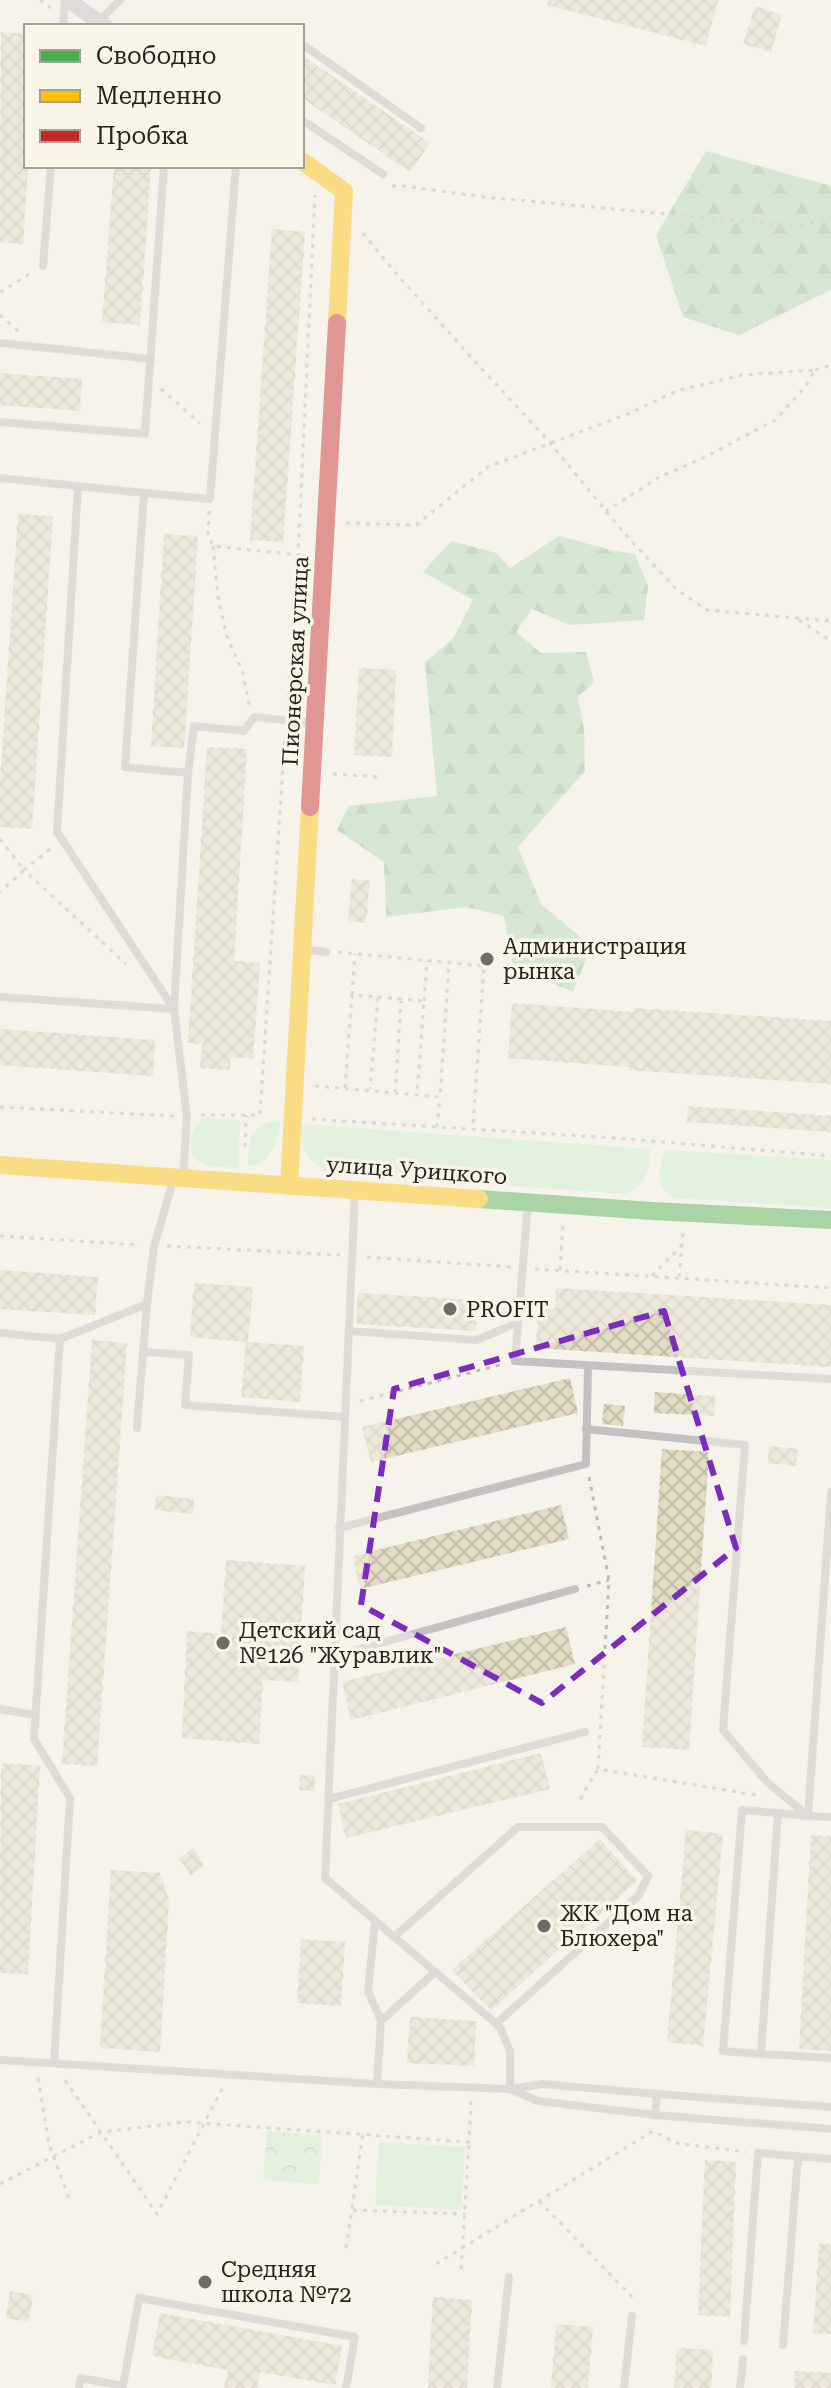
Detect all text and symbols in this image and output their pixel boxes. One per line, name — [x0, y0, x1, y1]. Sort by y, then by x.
legend — [24, 24, 304, 168]
text: Свободно — [96, 42, 217, 70]
text: Медленно — [96, 82, 222, 110]
text: Пробка — [96, 122, 188, 150]
street label: Пионерская улица — [278, 556, 313, 766]
place label: Администрация рынка — [503, 934, 687, 984]
marker: Администрация рынка — [478, 950, 496, 968]
street label: улица Урицкого — [326, 1152, 508, 1189]
place label: PROFIT — [466, 1297, 549, 1322]
marker: PROFIT — [441, 1300, 459, 1318]
place label: Детский сад №126 "Журавлик" — [239, 1618, 442, 1668]
marker: Детский сад №126 "Журавлик" — [214, 1634, 232, 1652]
place label: ЖК "Дом на Блюхера" — [560, 1901, 693, 1951]
marker: ЖК "Дом на Блюхера" — [535, 1917, 553, 1935]
place label: Средняя школа №72 — [221, 2257, 352, 2307]
marker: Средняя школа №72 — [196, 2273, 214, 2291]

